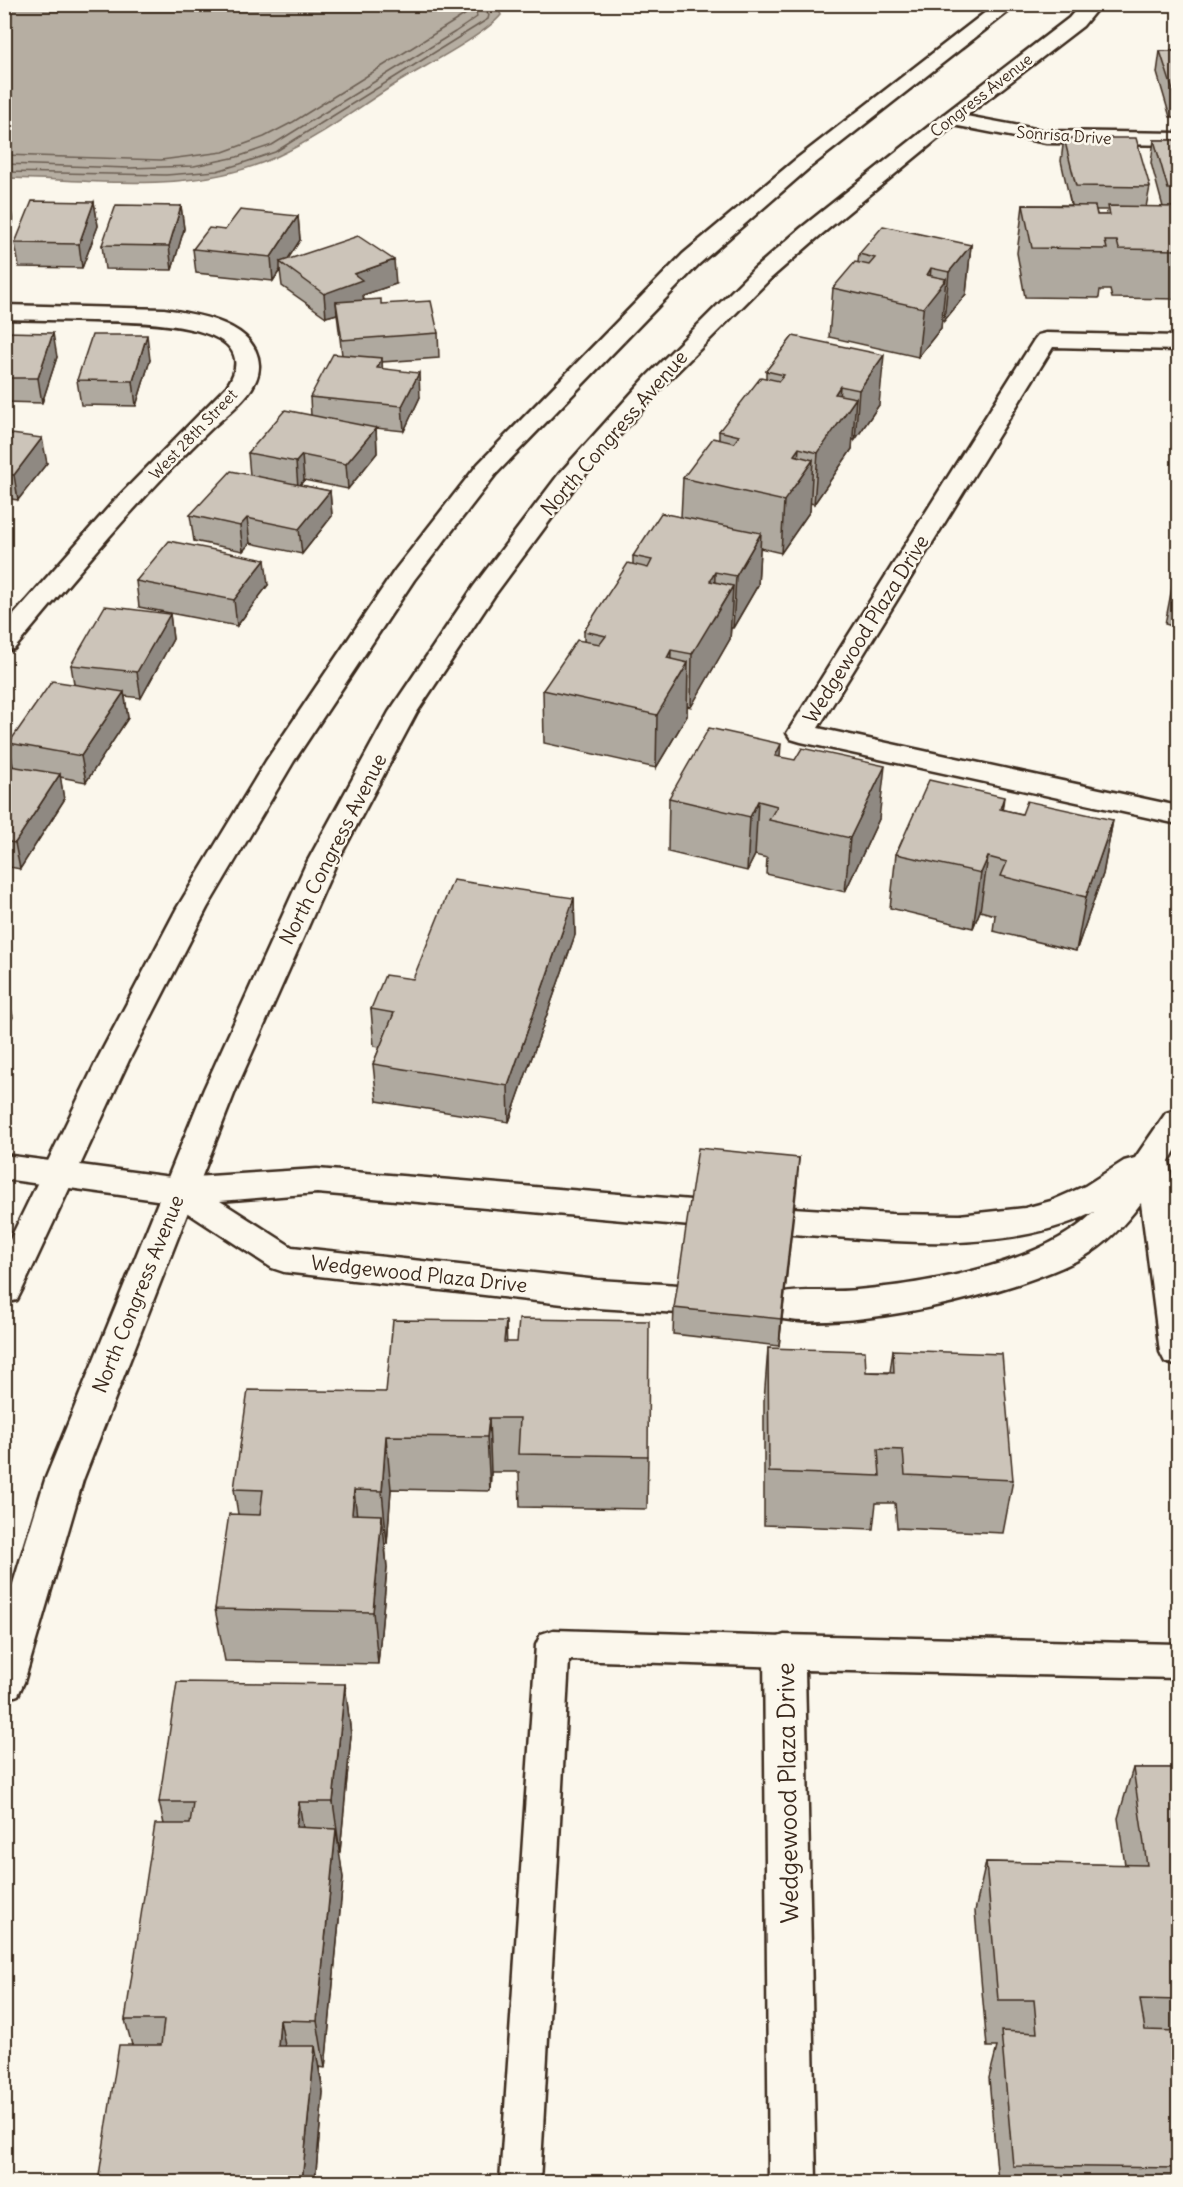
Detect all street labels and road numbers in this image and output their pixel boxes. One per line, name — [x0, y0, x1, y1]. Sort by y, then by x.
street label: Congress Avenue — [926, 49, 1036, 141]
street label: Sonrisa Drive — [1016, 122, 1112, 148]
street label: North Congress Avenue — [535, 345, 692, 521]
street label: West 28th Street — [145, 384, 242, 483]
street label: Wedgewood Plaza Drive — [797, 530, 934, 728]
street label: North Congress Avenue — [273, 749, 392, 949]
street label: North Congress Avenue — [86, 1191, 189, 1396]
street label: Wedgewood Plaza Drive — [310, 1250, 528, 1297]
street label: Wedgewood Plaza Drive — [770, 1662, 804, 1924]

